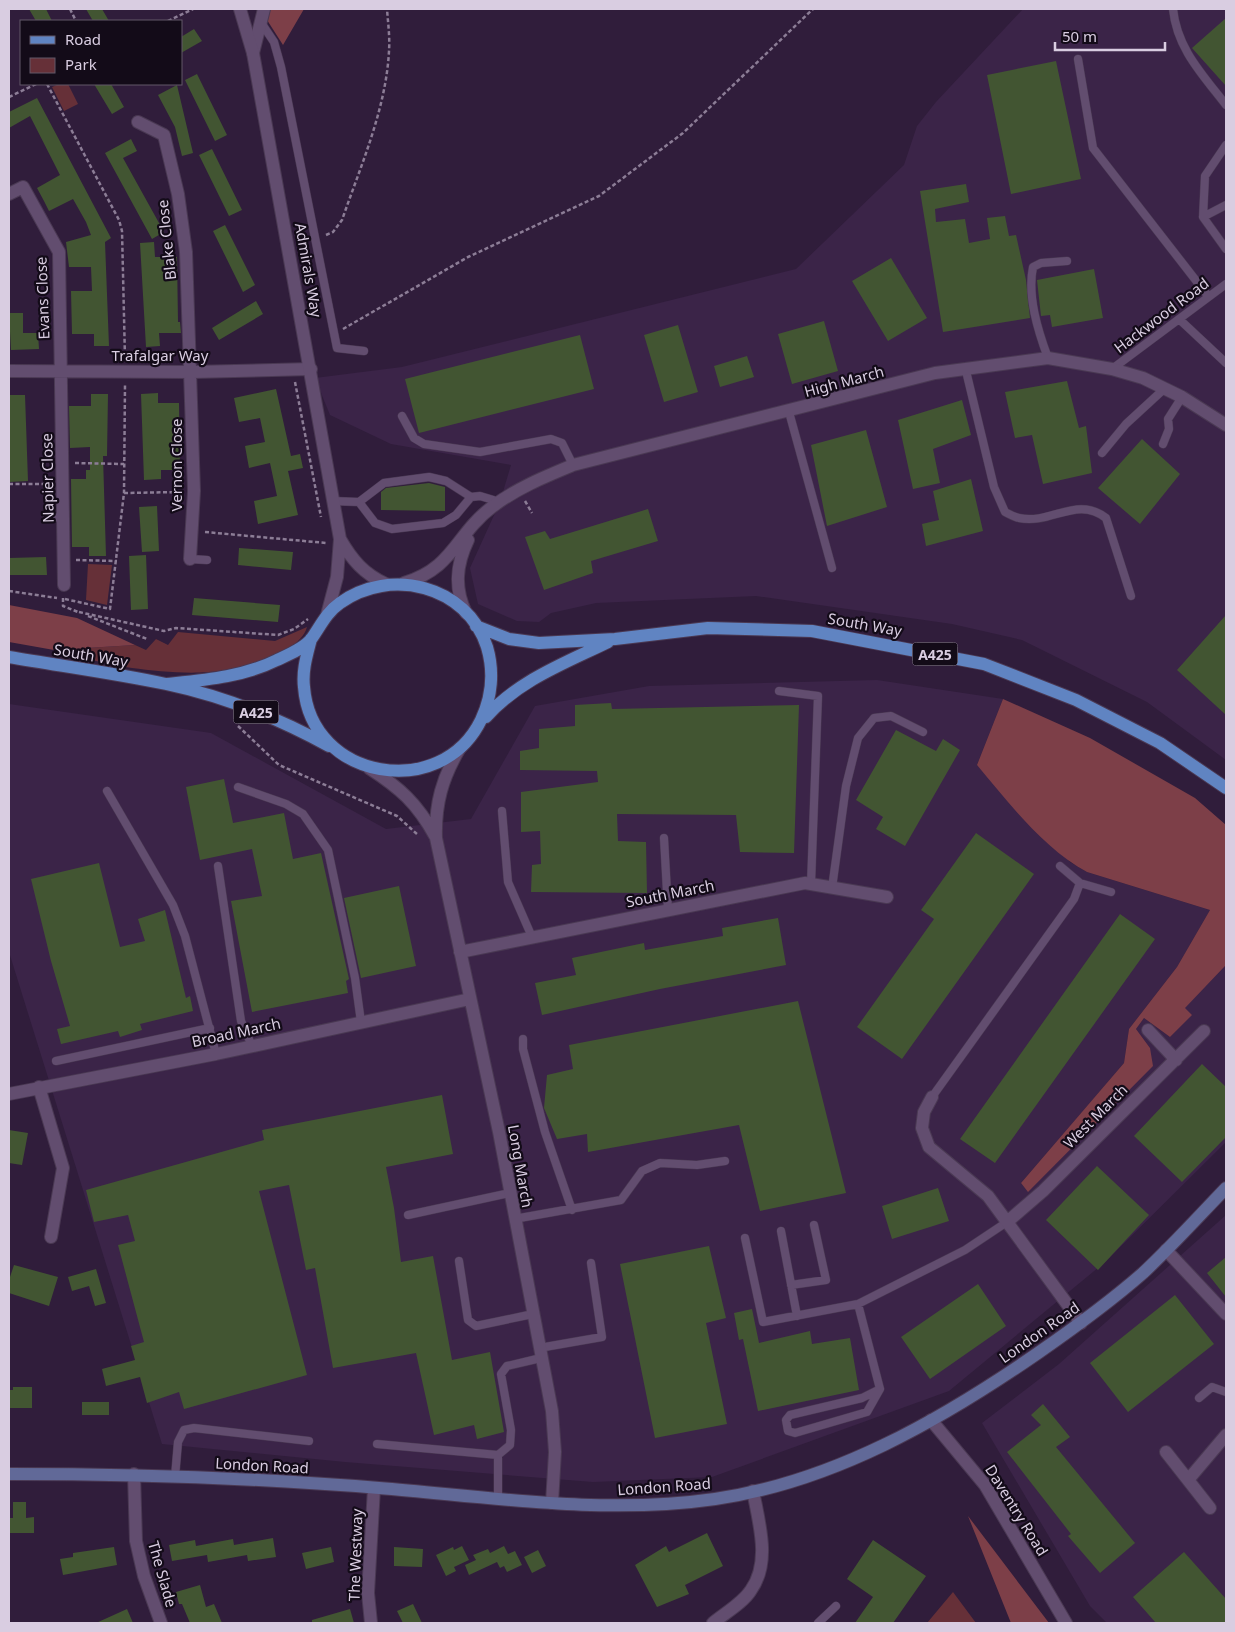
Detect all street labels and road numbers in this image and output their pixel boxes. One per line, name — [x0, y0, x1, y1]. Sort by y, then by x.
street label: Blake Close — [152, 199, 180, 281]
street label: Admirals Way — [291, 221, 327, 319]
street label: Evans Close — [31, 256, 53, 340]
street label: Hackwood Road — [1110, 273, 1212, 357]
street label: Trafalgar Way — [112, 345, 209, 365]
street label: High March — [802, 361, 886, 401]
street label: Vernon Close — [166, 419, 186, 511]
street label: Napier Close — [36, 433, 58, 523]
street label: South Way — [826, 608, 904, 640]
street label: South Way — [52, 639, 130, 671]
road number: A425 — [912, 642, 958, 666]
road number: A425 — [234, 700, 278, 724]
street label: South March — [624, 875, 716, 911]
street label: Broad March — [190, 1013, 282, 1051]
street label: West March — [1059, 1080, 1131, 1152]
street label: Long March — [504, 1123, 538, 1209]
street label: London Road — [995, 1297, 1083, 1367]
street label: London Road — [215, 1453, 309, 1477]
street label: Daventry Road — [981, 1461, 1053, 1559]
street label: London Road — [617, 1473, 711, 1499]
street label: The Westway — [343, 1508, 367, 1602]
street label: The Slade — [144, 1538, 182, 1610]

